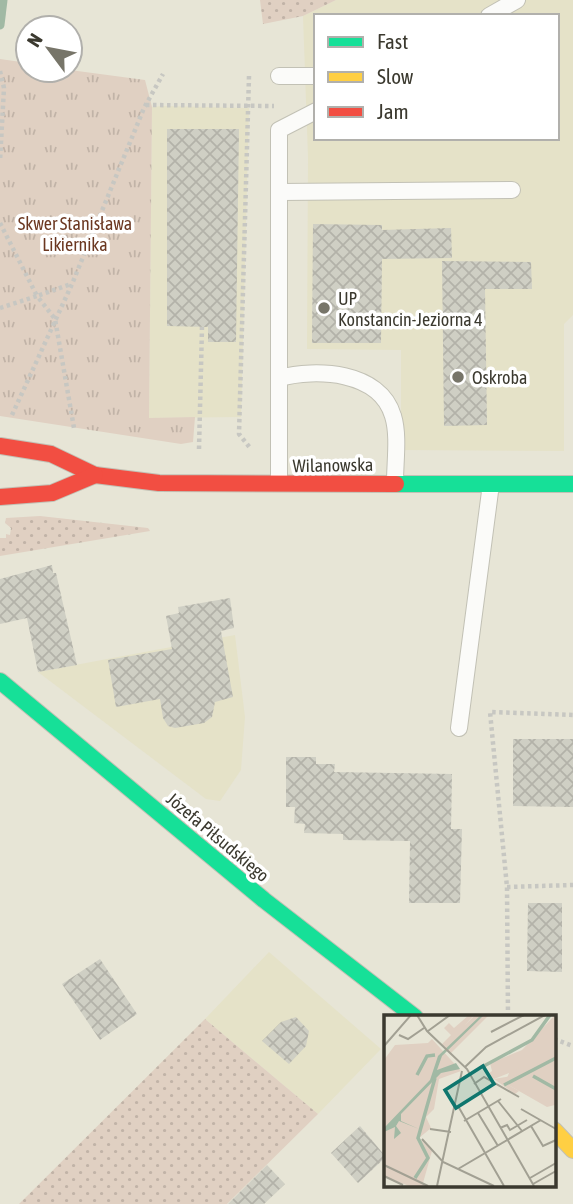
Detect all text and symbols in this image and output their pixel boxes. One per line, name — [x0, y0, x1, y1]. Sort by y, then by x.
north arrow — [14, 14, 84, 84]
legend — [314, 14, 559, 140]
text: N — [22, 29, 47, 51]
text: Fast — [377, 29, 408, 53]
text: Slow — [377, 64, 414, 88]
text: Jam — [377, 99, 409, 123]
park label: Skwer Stanisława Likiernika — [18, 213, 132, 255]
place label: UP Konstancin-Jeziorna 4 — [338, 288, 483, 330]
marker: UP Konstancin-Jeziorna 4 — [316, 300, 332, 316]
place label: Oskroba — [472, 367, 527, 388]
marker: Oskroba — [450, 369, 466, 385]
street label: Wilanowska — [292, 454, 374, 476]
street label: Józefa Piłsudskiego — [163, 788, 273, 886]
inset map — [384, 1015, 556, 1186]

